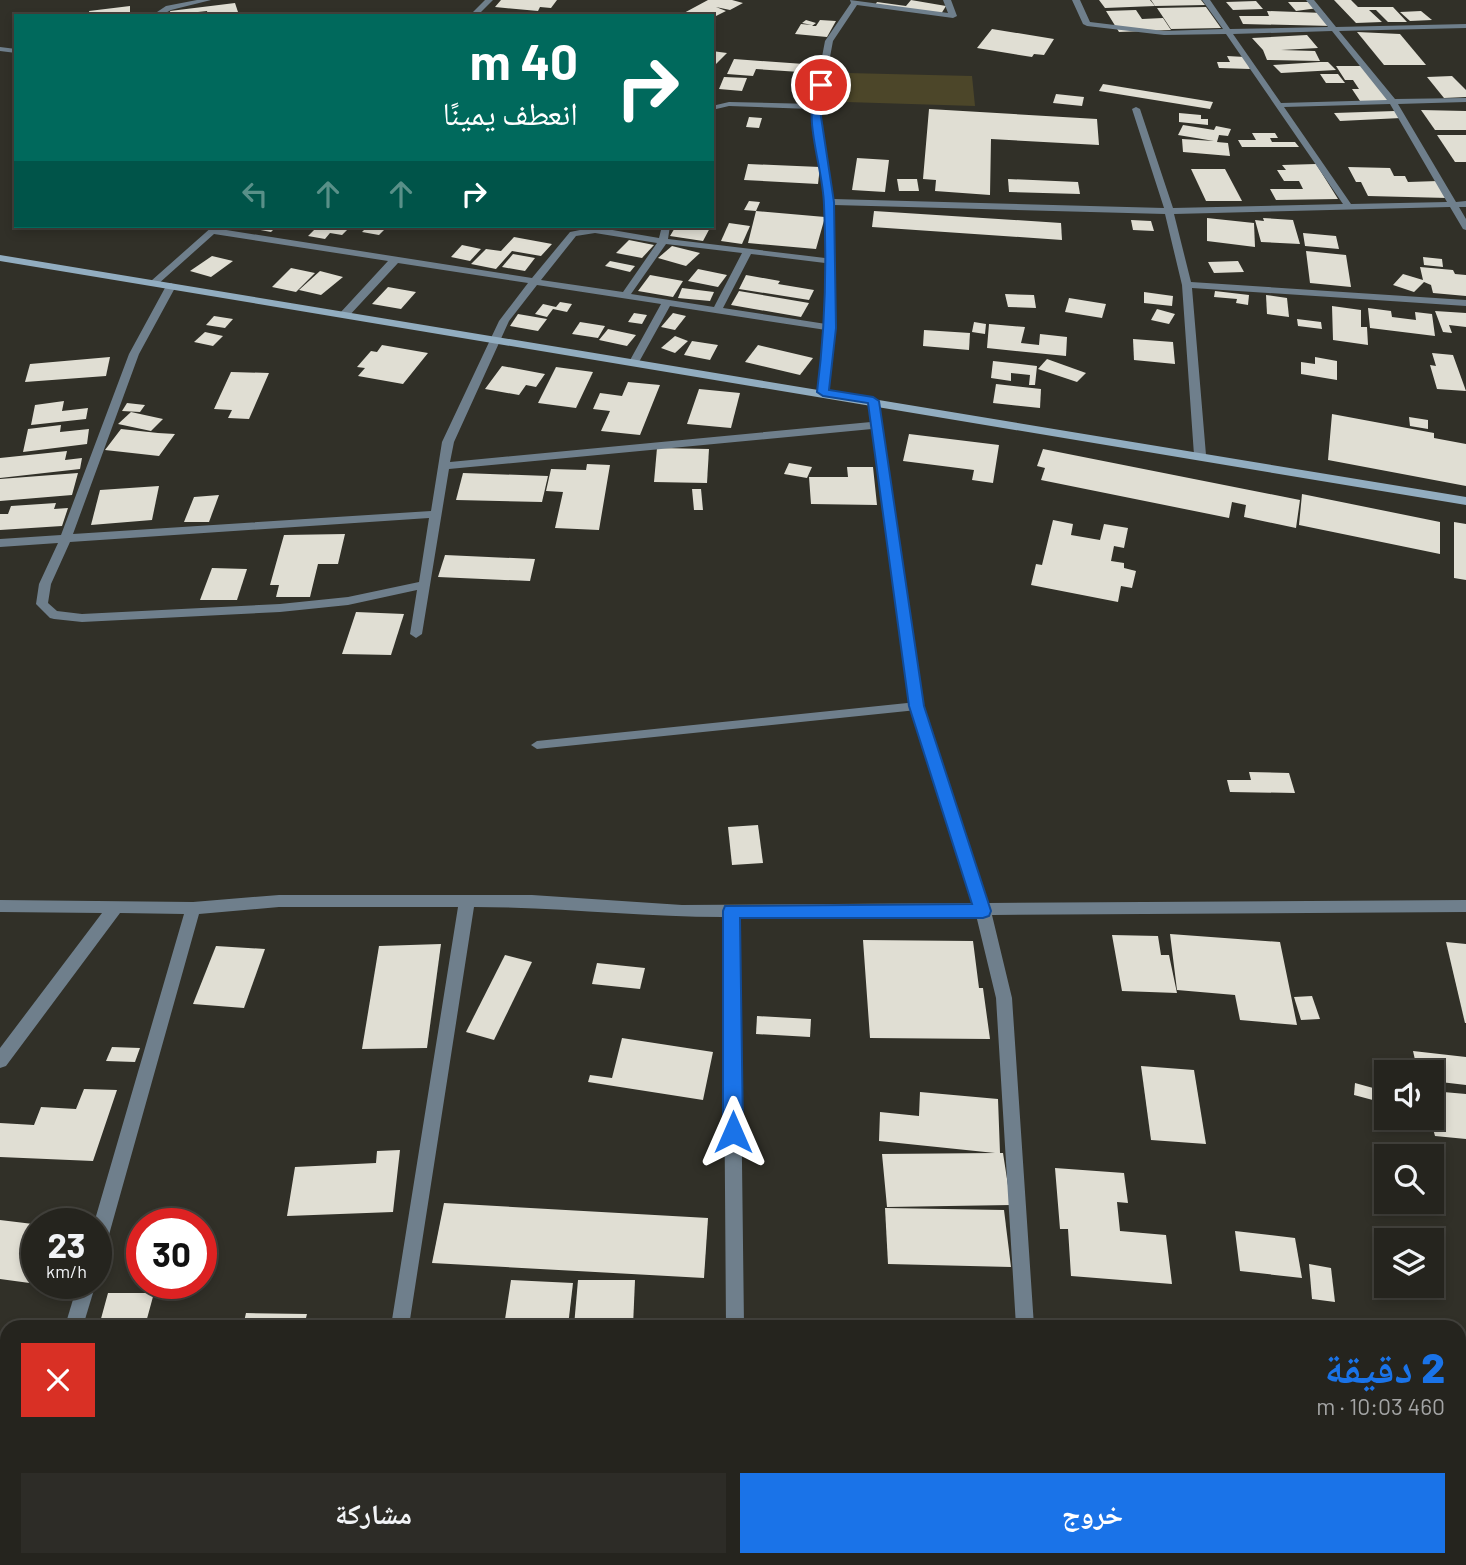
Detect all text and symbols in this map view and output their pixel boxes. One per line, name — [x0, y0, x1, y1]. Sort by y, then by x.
text: 40 m — [470, 31, 578, 90]
icon: right — [602, 42, 693, 133]
pin — [791, 55, 851, 115]
icon: arrive — [802, 66, 840, 104]
text: انعطف يمينًا — [443, 93, 578, 131]
icon: left — [236, 175, 274, 213]
icon: ahead — [309, 175, 347, 213]
icon: ahead — [382, 175, 420, 213]
icon: right — [455, 175, 493, 213]
map controls — [1374, 1060, 1444, 1298]
button: sound — [1374, 1060, 1444, 1130]
position arrow — [696, 1095, 770, 1169]
button: search — [1374, 1144, 1444, 1214]
speed limit sign: 30 — [126, 1208, 217, 1299]
text: 23 — [47, 1223, 86, 1265]
button: layers — [1374, 1228, 1444, 1298]
text: km/h — [46, 1260, 87, 1282]
text: 2 دقيقة — [1325, 1341, 1445, 1391]
button: close — [21, 1343, 95, 1417]
text: 460 m · 10:03 — [1316, 1392, 1445, 1420]
button: مشاركة — [21, 1473, 726, 1553]
button: خروج — [740, 1473, 1445, 1553]

